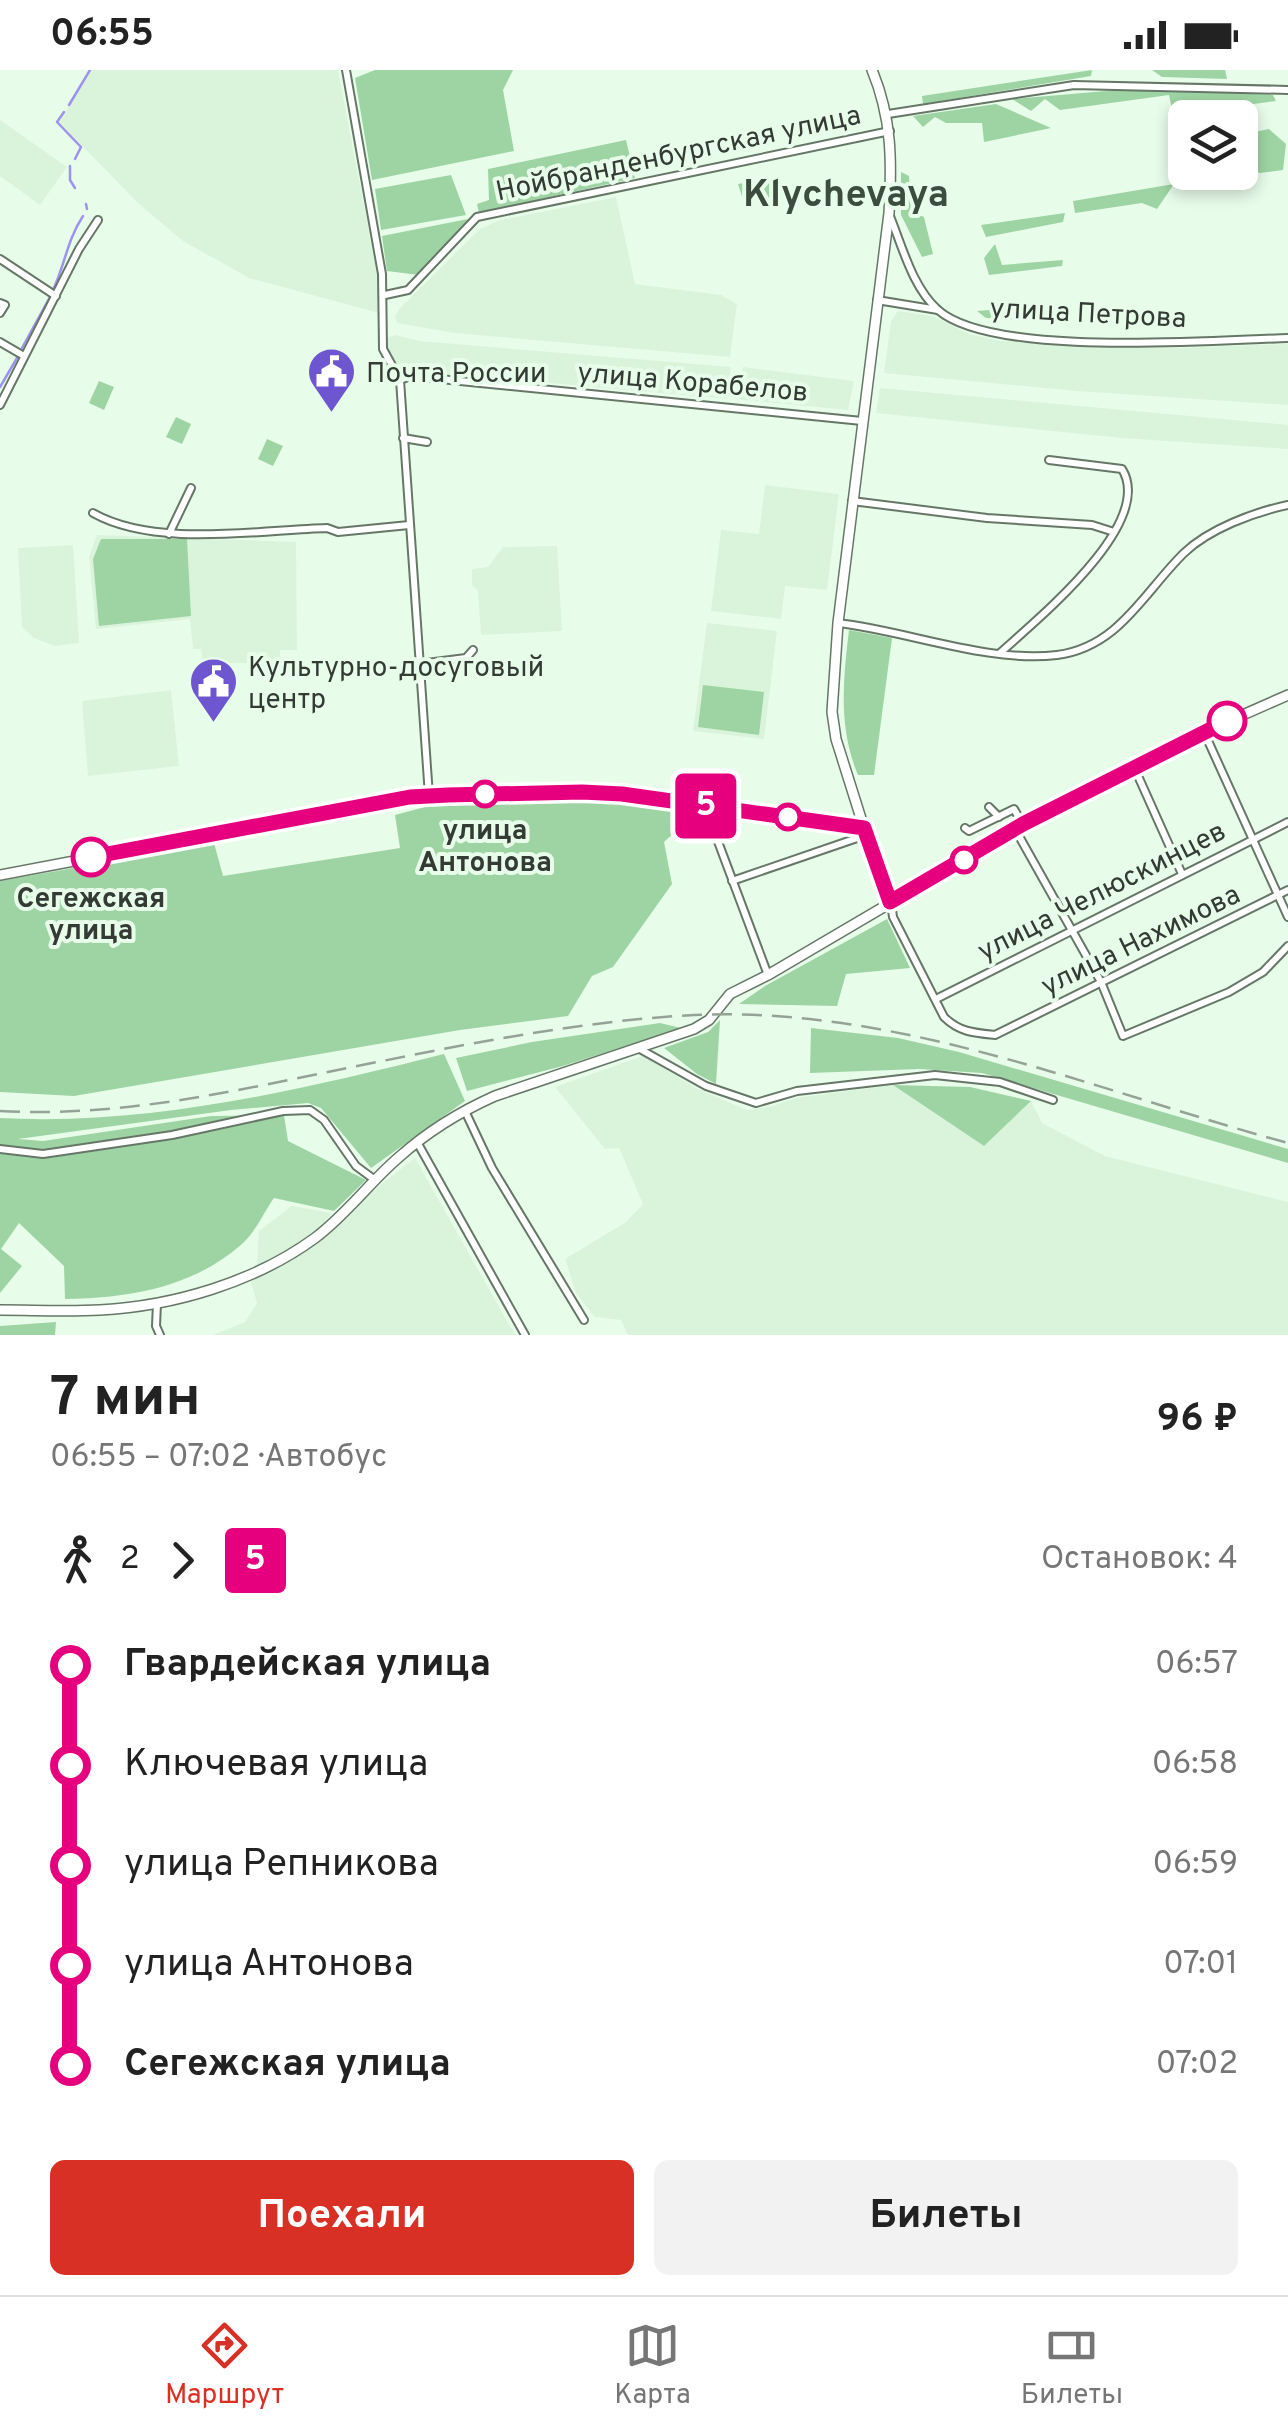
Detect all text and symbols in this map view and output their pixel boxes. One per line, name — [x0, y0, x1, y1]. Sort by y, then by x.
text: 06:55 — [50, 11, 154, 60]
street label: Нойбранденбургская улица — [493, 99, 865, 211]
map controls — [1168, 100, 1258, 190]
button: layers — [1168, 100, 1258, 190]
district label: Klychevaya — [743, 172, 949, 221]
street label: улица Петрова — [989, 292, 1187, 338]
public building icon: Почта России — [305, 346, 357, 414]
street label: улица Корабелов — [576, 356, 810, 412]
place label: Почта России — [366, 357, 546, 393]
place label: Культурно-досуговый центр — [248, 651, 544, 719]
public building icon: Культурно-досуговый центр — [187, 656, 239, 724]
unlabelled marker — [1208, 702, 1246, 740]
line badge: 5 — [674, 774, 738, 838]
marker: улица Антонова — [472, 781, 498, 807]
text: 5 — [695, 784, 717, 828]
unlabelled marker — [775, 804, 801, 830]
place label: улица Антонова — [418, 814, 552, 882]
street label: улица Челюскинцев — [972, 814, 1233, 971]
marker: Сегежская улица — [72, 838, 110, 876]
unlabelled marker — [951, 847, 977, 873]
street label: улица Нахимова — [1036, 878, 1247, 1006]
place label: Сегежская улица — [17, 882, 165, 950]
text: 7 мин — [50, 1365, 201, 1435]
text: 96 ₽ — [1157, 1396, 1238, 1445]
text: 06:55 – 07:02 · Автобус — [50, 1438, 387, 1478]
icon: walk — [50, 1533, 105, 1588]
icon: forward — [155, 1533, 210, 1588]
text: 5 — [245, 1538, 266, 1582]
text: 2 — [120, 1540, 140, 1580]
text: Остановок: 4 — [1041, 1540, 1238, 1580]
text: Гвардейская улица — [124, 1641, 491, 1690]
text: 06:57 — [1155, 1645, 1238, 1685]
text: Ключевая улица — [124, 1741, 428, 1790]
text: 06:58 — [1152, 1745, 1238, 1785]
text: улица Репникова — [124, 1841, 439, 1890]
text: 06:59 — [1152, 1845, 1238, 1885]
text: улица Антонова — [124, 1941, 414, 1990]
text: 07:01 — [1163, 1945, 1238, 1985]
text: Сегежская улица — [124, 2041, 451, 2090]
text: 07:02 — [1156, 2045, 1238, 2085]
button: Поехали — [50, 2160, 634, 2275]
button: Билеты — [654, 2160, 1238, 2275]
tab: Маршрут — [165, 2318, 284, 2414]
tab: Карта — [614, 2318, 691, 2414]
tab: Билеты — [1021, 2318, 1123, 2414]

